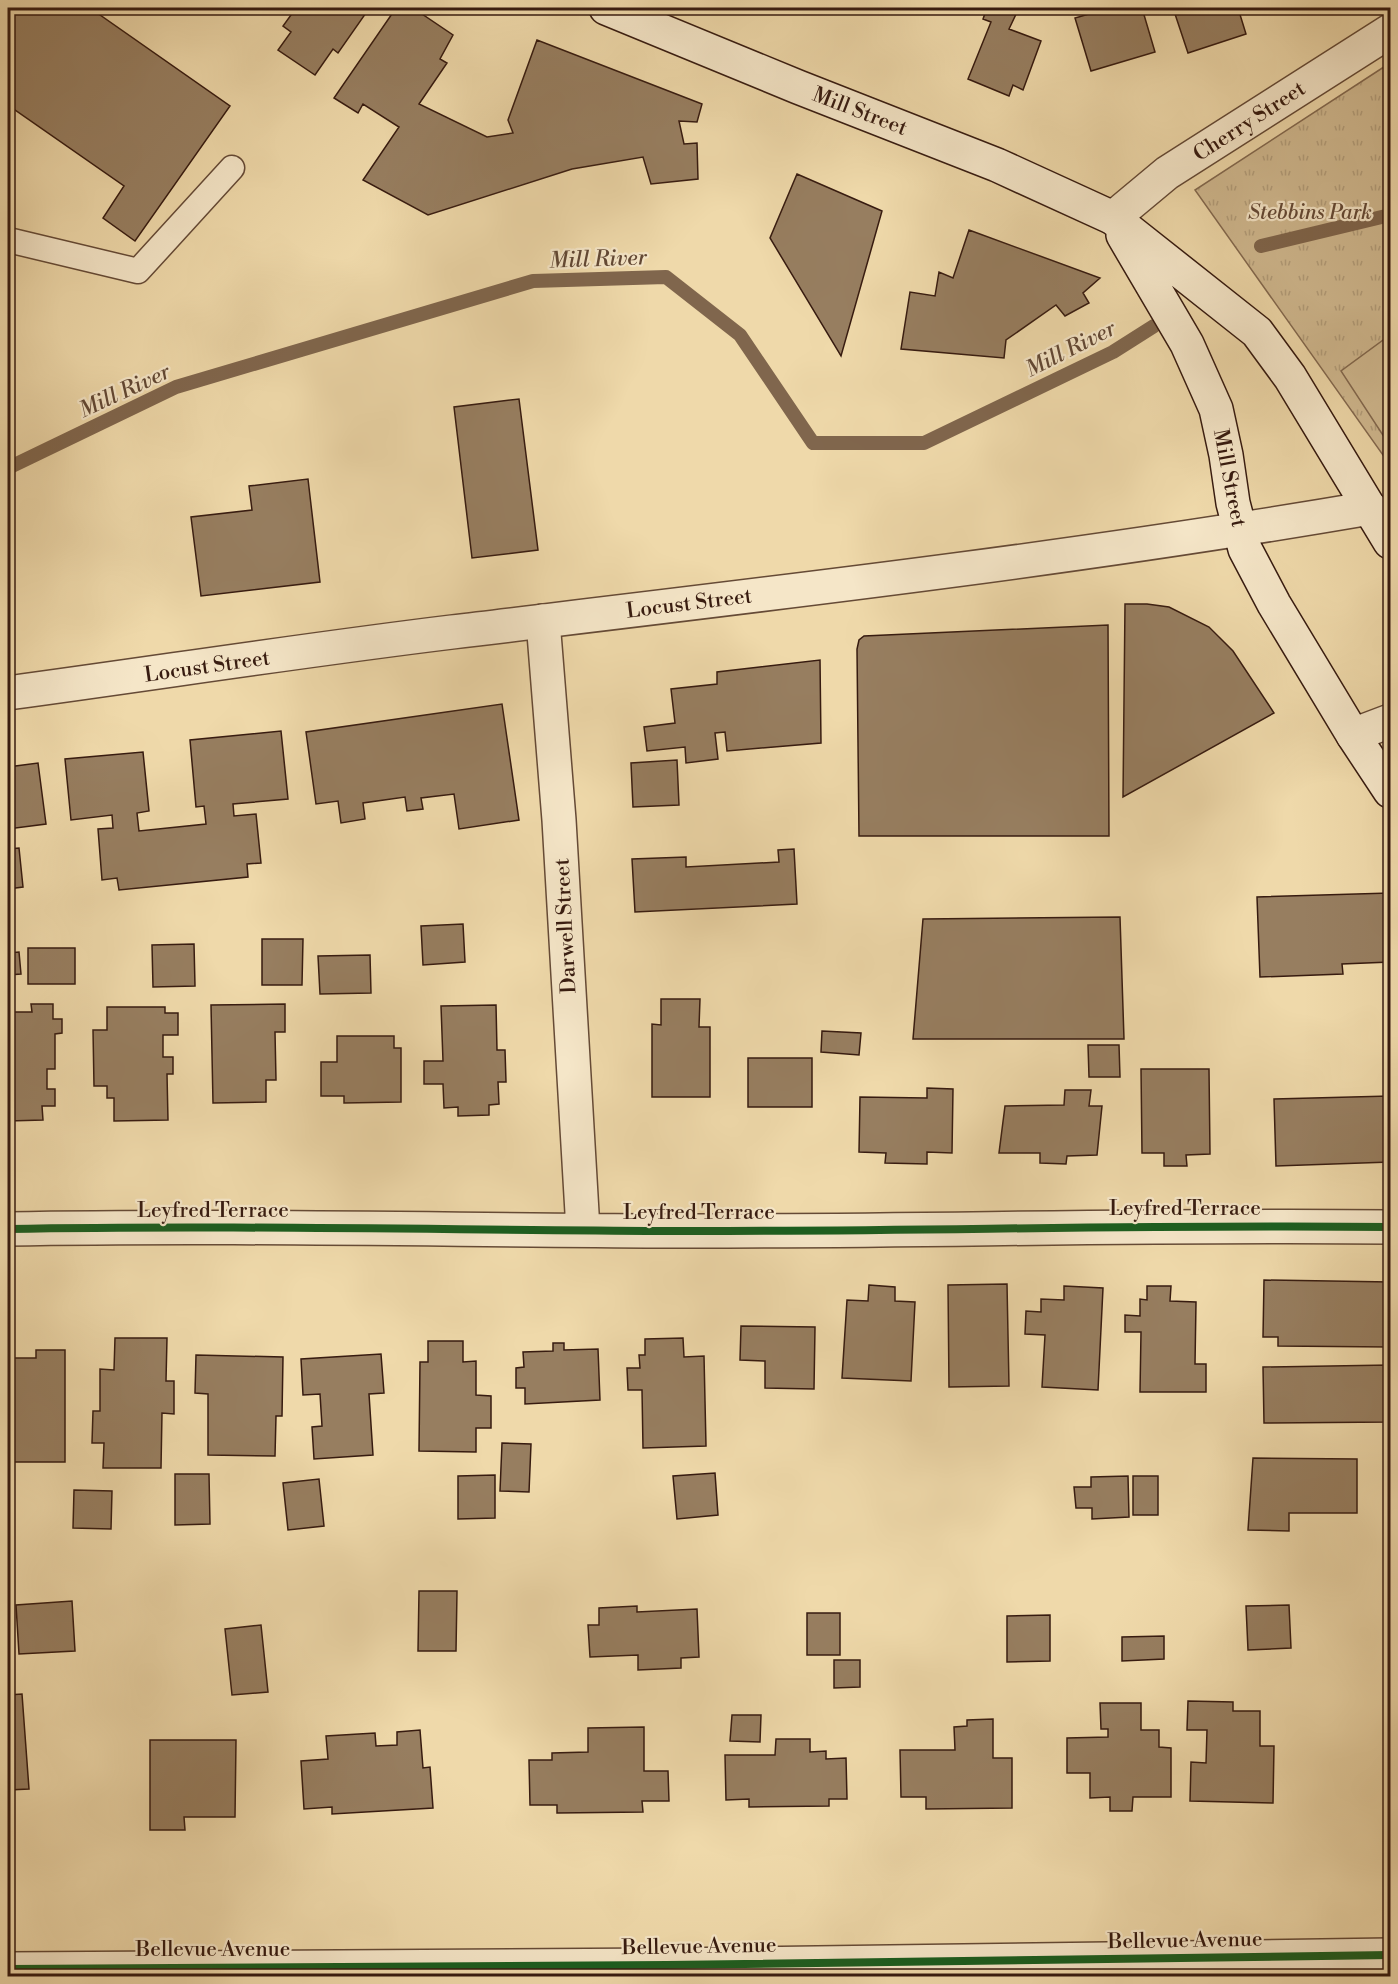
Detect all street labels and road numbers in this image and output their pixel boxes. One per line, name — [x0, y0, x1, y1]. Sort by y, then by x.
street label: Cherry Street — [1189, 76, 1311, 168]
street label: Mill Street — [809, 82, 911, 142]
street label: Mill Street — [1207, 427, 1251, 530]
street label: Locust Street — [625, 583, 754, 625]
street label: Locust Street — [143, 645, 272, 689]
street label: Darwell Street — [549, 857, 583, 994]
street label: Leyfred Terrace — [1109, 1196, 1261, 1222]
street label: Leyfred Terrace — [137, 1198, 289, 1224]
street label: Leyfred Terrace — [623, 1200, 775, 1226]
street label: Bellevue Avenue — [1106, 1927, 1263, 1955]
street label: Bellevue Avenue — [620, 1933, 777, 1961]
street label: Bellevue Avenue — [135, 1937, 290, 1963]

